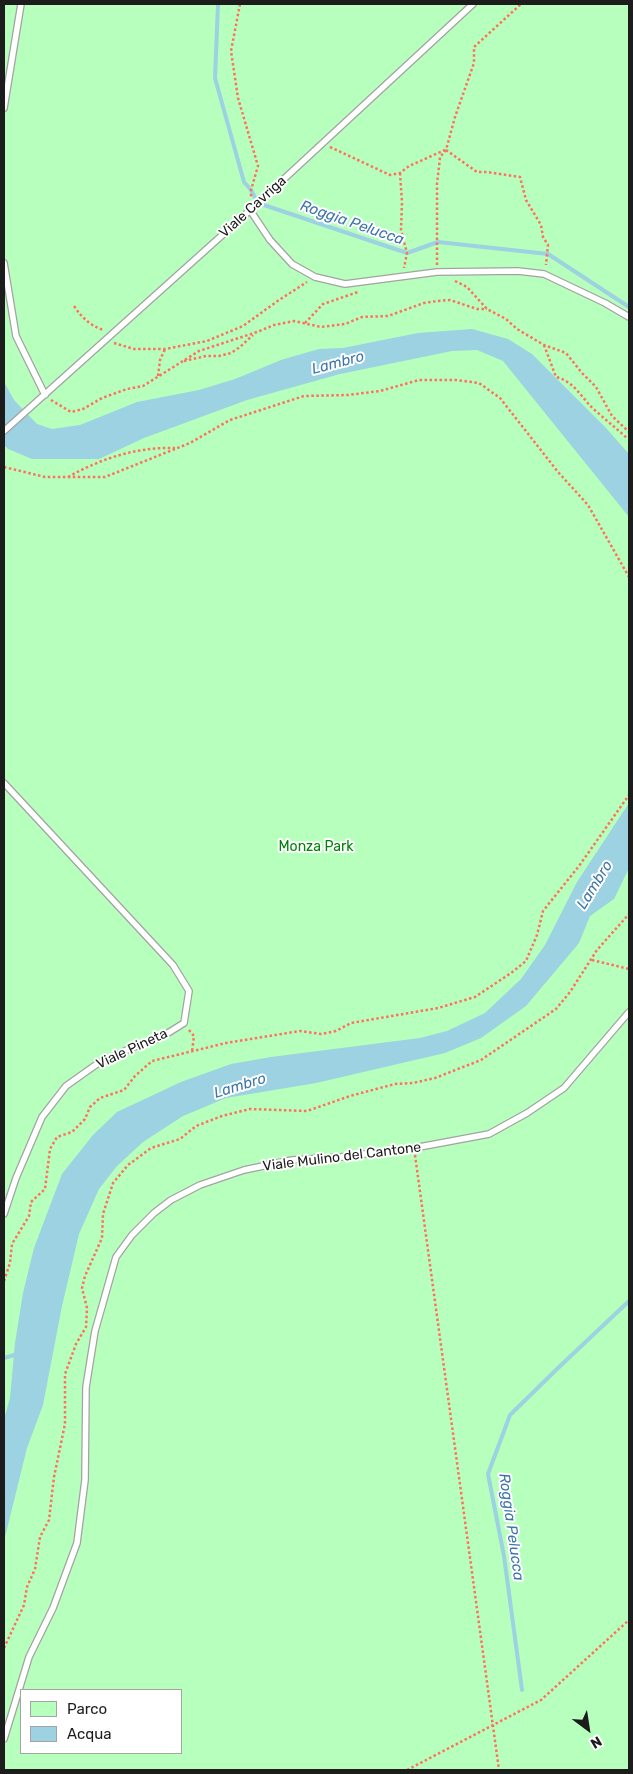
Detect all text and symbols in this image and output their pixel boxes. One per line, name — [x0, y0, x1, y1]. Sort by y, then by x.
street label: Viale Cavriga — [216, 173, 290, 241]
water label: Roggia Pelucca — [298, 197, 406, 249]
water label: Lambro — [310, 347, 366, 379]
park label: Monza Park — [278, 839, 354, 855]
water label: Lambro — [573, 858, 617, 912]
street label: Viale Pineta — [94, 1025, 170, 1073]
water label: Lambro — [212, 1070, 268, 1102]
street label: Viale Mulino del Cantone — [262, 1139, 422, 1175]
water label: Roggia Pelucca — [495, 1472, 527, 1582]
legend — [20, 1689, 182, 1754]
text: Parco — [67, 1700, 107, 1718]
north arrow — [563, 1704, 613, 1754]
text: Acqua — [67, 1725, 112, 1743]
text: N — [587, 1732, 605, 1752]

